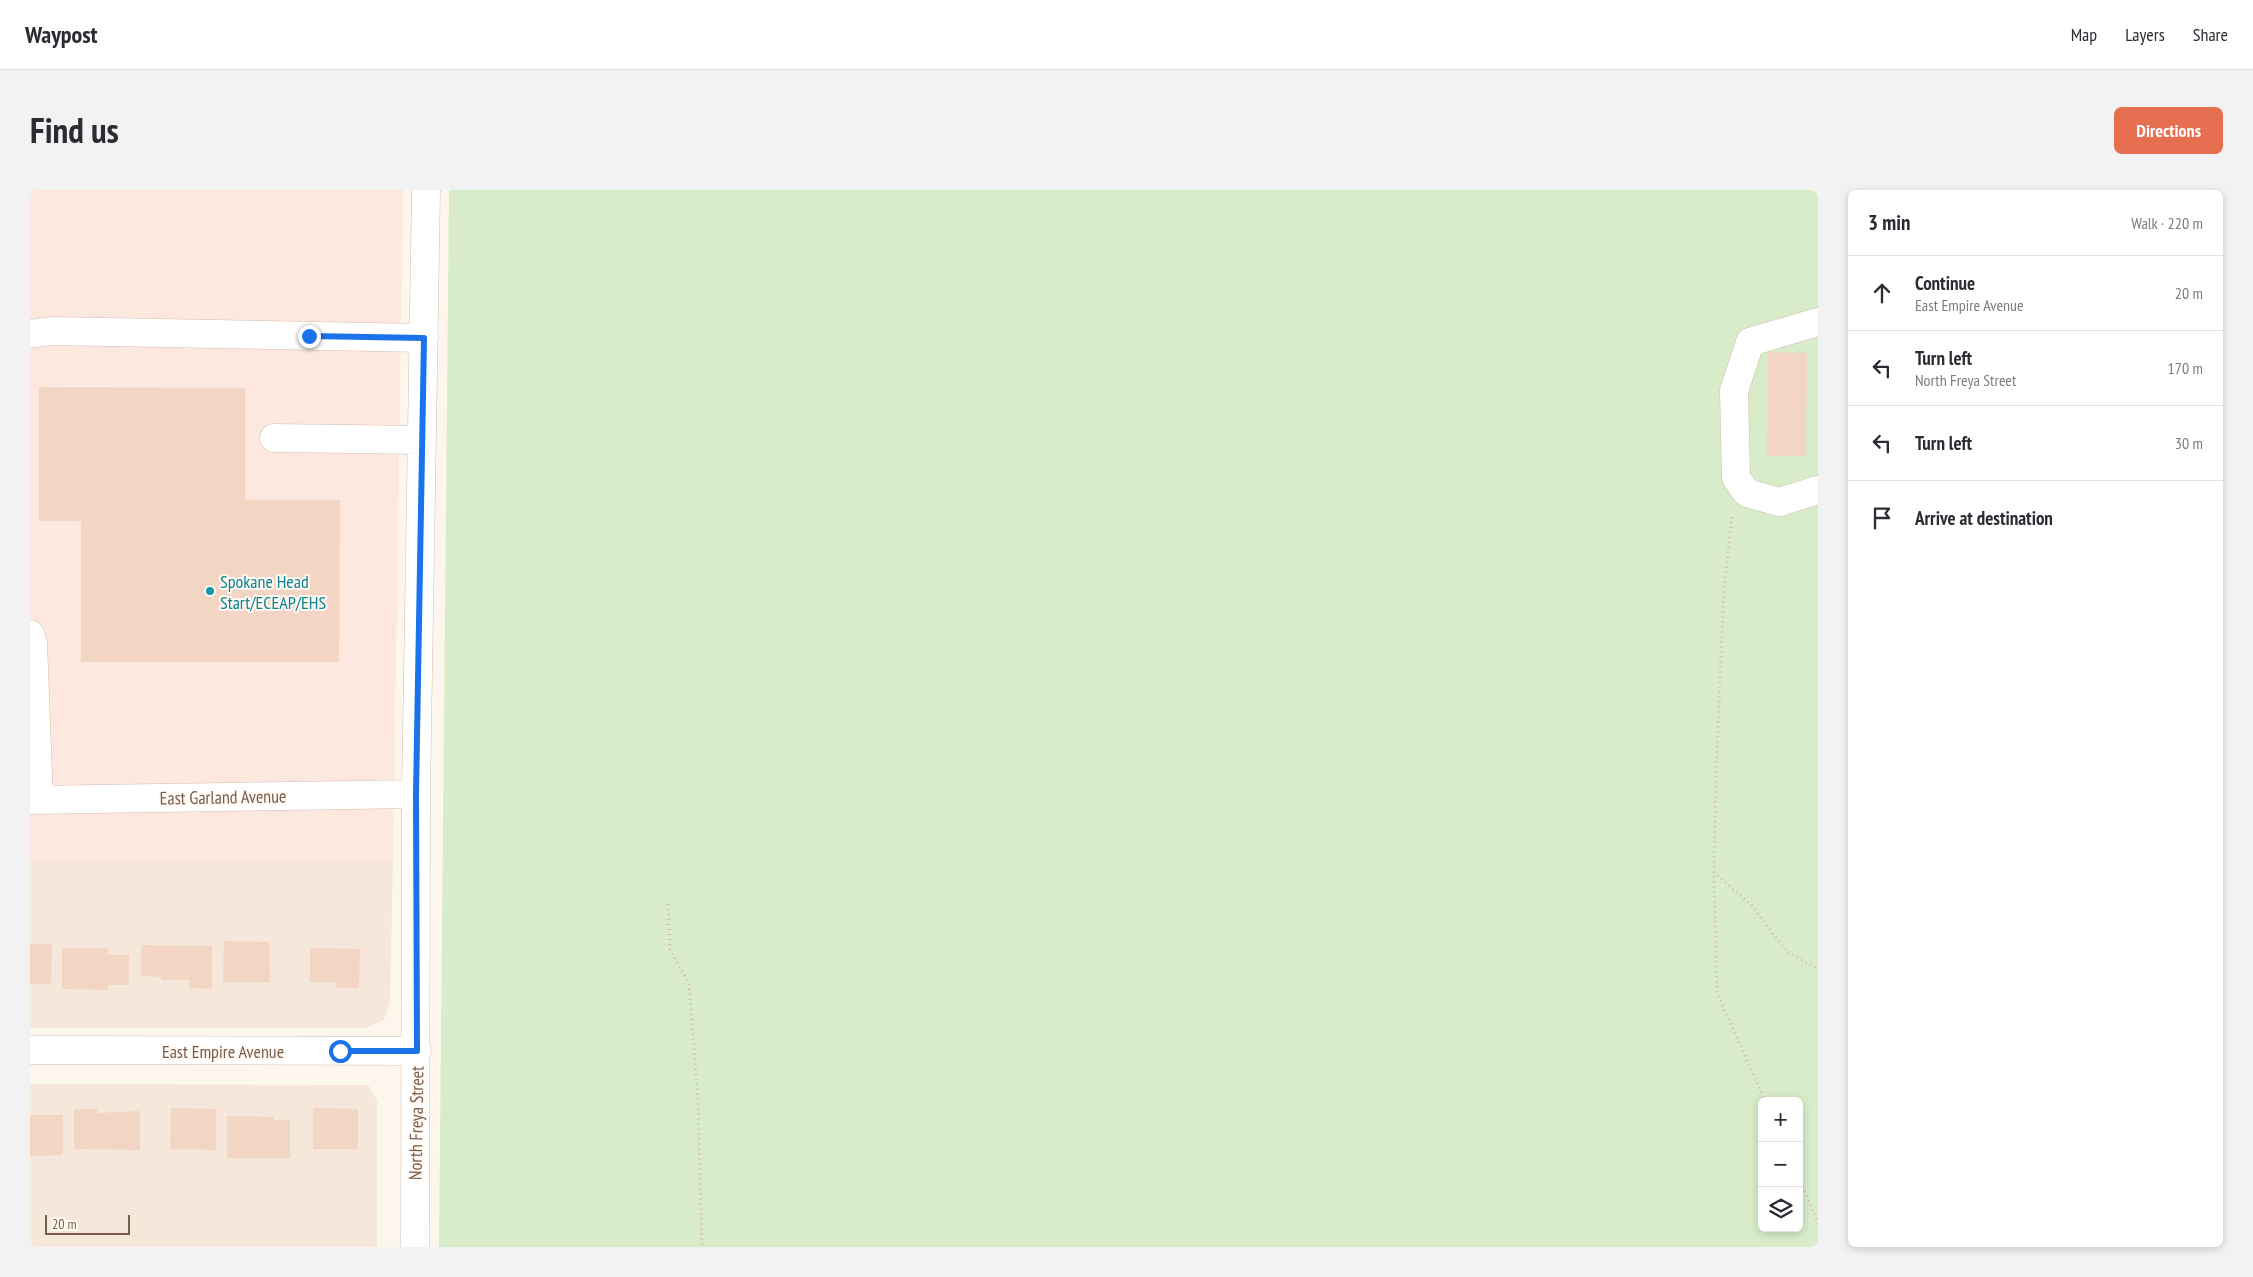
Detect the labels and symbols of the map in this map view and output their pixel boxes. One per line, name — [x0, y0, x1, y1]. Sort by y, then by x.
route end — [298, 325, 321, 348]
place label: Spokane Head Start/ECEAP/EHS — [220, 570, 326, 614]
marker: Spokane Head Start/ECEAP/EHS — [204, 585, 216, 597]
street label: East Garland Avenue — [159, 784, 287, 810]
street label: East Empire Avenue — [162, 1040, 284, 1063]
route start — [329, 1040, 352, 1063]
street label: North Freya Street — [404, 1066, 428, 1180]
scale bar — [45, 1212, 130, 1235]

